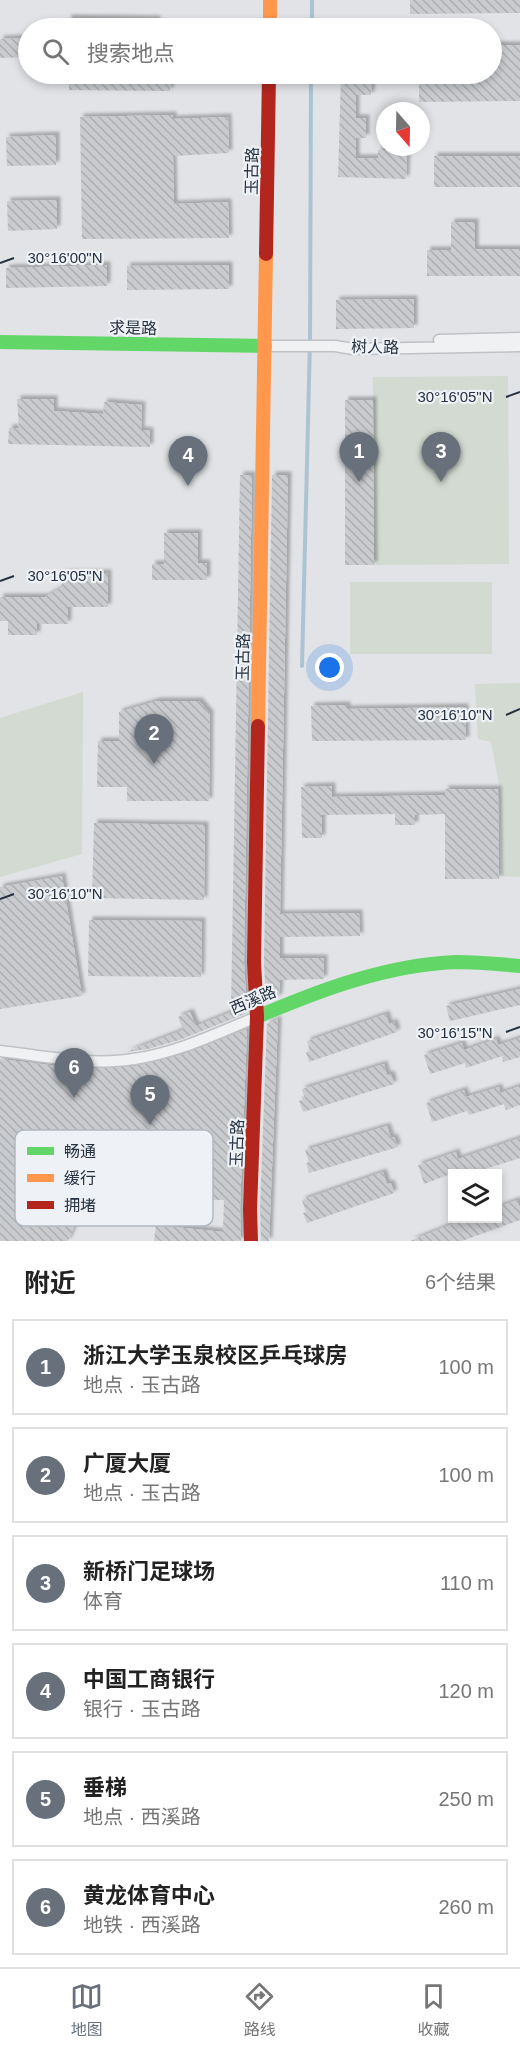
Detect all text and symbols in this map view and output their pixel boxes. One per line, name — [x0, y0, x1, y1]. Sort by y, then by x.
search box — [18, 18, 502, 84]
icon: search — [39, 35, 72, 68]
text: 搜索地点 — [87, 41, 175, 66]
north arrow — [376, 102, 430, 156]
street label: 玉古路 — [243, 147, 261, 195]
text: 30°16'00"N — [27, 249, 103, 266]
street label: 求是路 — [109, 319, 157, 337]
street label: 树人路 — [351, 338, 399, 356]
text: 30°16'05"N — [417, 388, 493, 405]
pin: 1 — [340, 432, 378, 482]
pin: 3 — [422, 432, 460, 482]
pin: 4 — [168, 436, 207, 486]
text: 30°16'05"N — [27, 567, 103, 584]
street label: 玉古路 — [234, 633, 252, 681]
your location — [315, 653, 344, 682]
text: 30°16'10"N — [417, 706, 493, 723]
pin: 2 — [134, 714, 174, 764]
text: 30°16'10"N — [27, 885, 103, 902]
street label: 西溪路 — [228, 983, 278, 1017]
text: 30°16'15"N — [417, 1024, 493, 1041]
pin: 6 — [54, 1048, 94, 1098]
pin: 5 — [130, 1076, 170, 1125]
street label: 玉古路 — [228, 1119, 246, 1167]
legend — [15, 1130, 213, 1226]
text: 畅通 — [64, 1143, 96, 1160]
map controls — [448, 1169, 502, 1223]
button: layers — [448, 1169, 502, 1223]
text: 缓行 — [64, 1170, 96, 1187]
text: 拥堵 — [64, 1197, 96, 1214]
text: 附近 — [24, 1268, 76, 1298]
text: 6个结果 — [425, 1271, 496, 1293]
text: 浙江大学玉泉校区乒乓球房 — [83, 1343, 347, 1368]
text: 1 — [40, 1356, 51, 1378]
text: 100 m — [438, 1356, 494, 1378]
text: 地点 · 玉古路 — [83, 1374, 201, 1396]
text: 广厦大厦 — [83, 1451, 171, 1476]
text: 2 — [40, 1464, 51, 1486]
text: 100 m — [438, 1464, 494, 1486]
text: 地点 · 玉古路 — [83, 1482, 201, 1504]
text: 新桥门足球场 — [83, 1559, 215, 1584]
text: 3 — [40, 1572, 51, 1594]
text: 110 m — [440, 1572, 494, 1594]
text: 体育 — [83, 1590, 123, 1612]
text: 中国工商银行 — [83, 1667, 215, 1692]
text: 4 — [40, 1680, 51, 1702]
text: 120 m — [438, 1680, 494, 1702]
text: 银行 · 玉古路 — [83, 1698, 201, 1720]
text: 垂梯 — [83, 1775, 127, 1800]
text: 5 — [40, 1788, 51, 1810]
text: 250 m — [438, 1788, 494, 1810]
text: 地点 · 西溪路 — [83, 1806, 201, 1828]
text: 黄龙体育中心 — [83, 1883, 215, 1908]
text: 6 — [40, 1896, 51, 1918]
text: 260 m — [438, 1896, 494, 1918]
text: 地铁 · 西溪路 — [83, 1914, 201, 1936]
tab: 地图 — [70, 1980, 103, 2040]
tab: 路线 — [243, 1980, 276, 2040]
tab: 收藏 — [417, 1980, 450, 2040]

